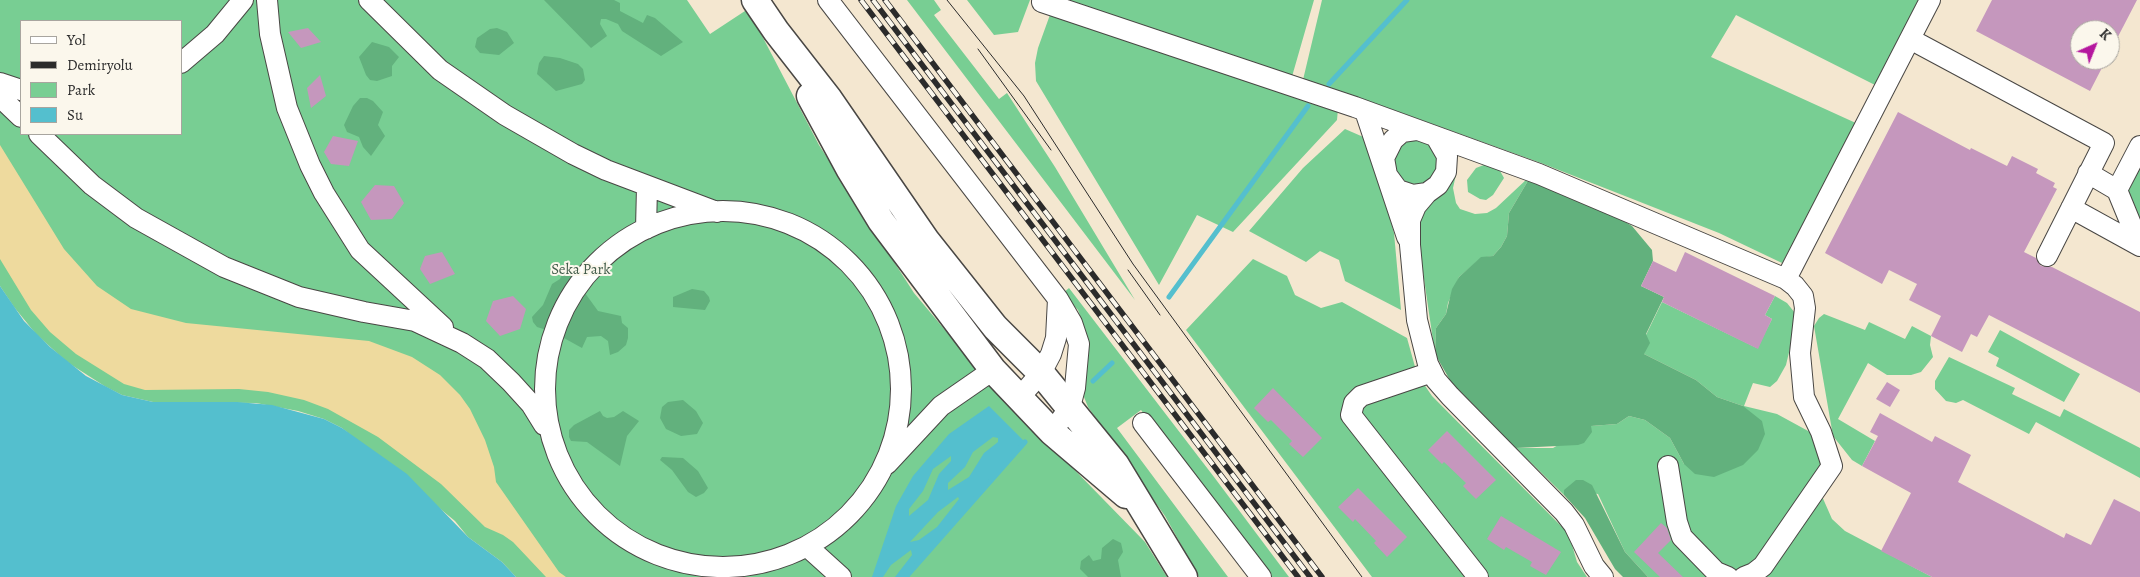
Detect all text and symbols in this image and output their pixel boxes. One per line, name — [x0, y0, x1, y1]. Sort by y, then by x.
legend — [20, 20, 182, 135]
north arrow — [2070, 20, 2120, 70]
text: K — [2095, 25, 2115, 45]
text: Yol — [67, 30, 86, 50]
text: Demiryolu — [67, 55, 133, 75]
text: Park — [67, 80, 95, 100]
text: Su — [67, 105, 83, 125]
park label: Seka Park — [551, 261, 611, 279]

